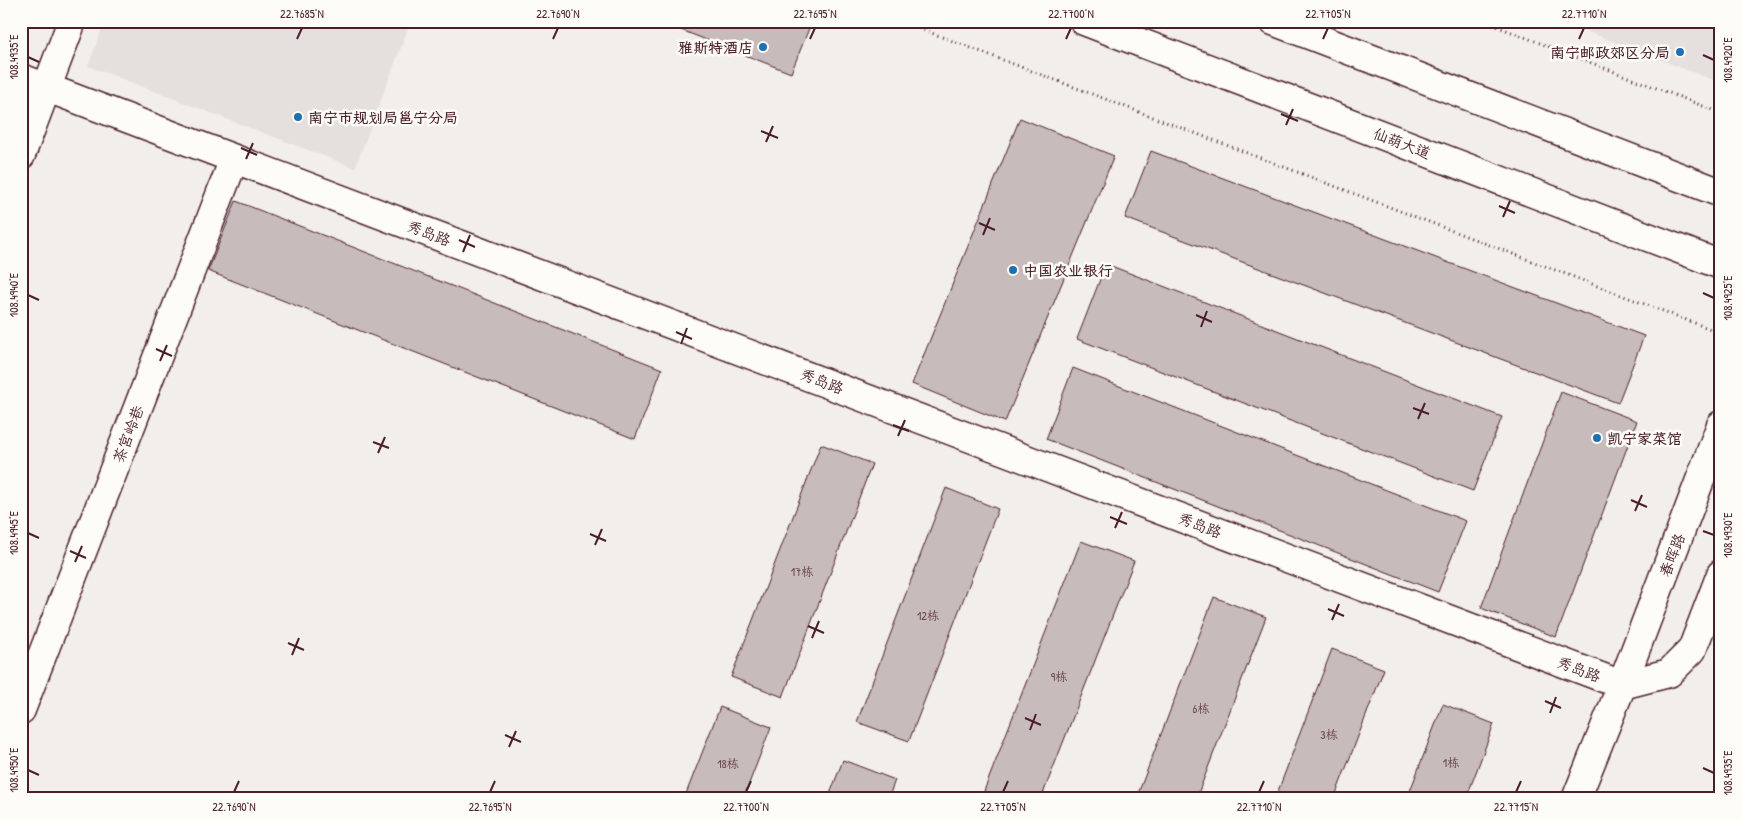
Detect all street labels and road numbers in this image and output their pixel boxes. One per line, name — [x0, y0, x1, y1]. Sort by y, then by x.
street label: 仙葫大道 — [1370, 122, 1434, 164]
street label: 秀岛路 — [404, 215, 454, 251]
street label: 秀岛路 — [797, 363, 847, 399]
street label: 茶宫岭巷 — [107, 402, 149, 466]
street label: 秀岛路 — [1175, 507, 1225, 543]
street label: 春晖路 — [1654, 530, 1690, 580]
street label: 秀岛路 — [1554, 651, 1604, 687]

